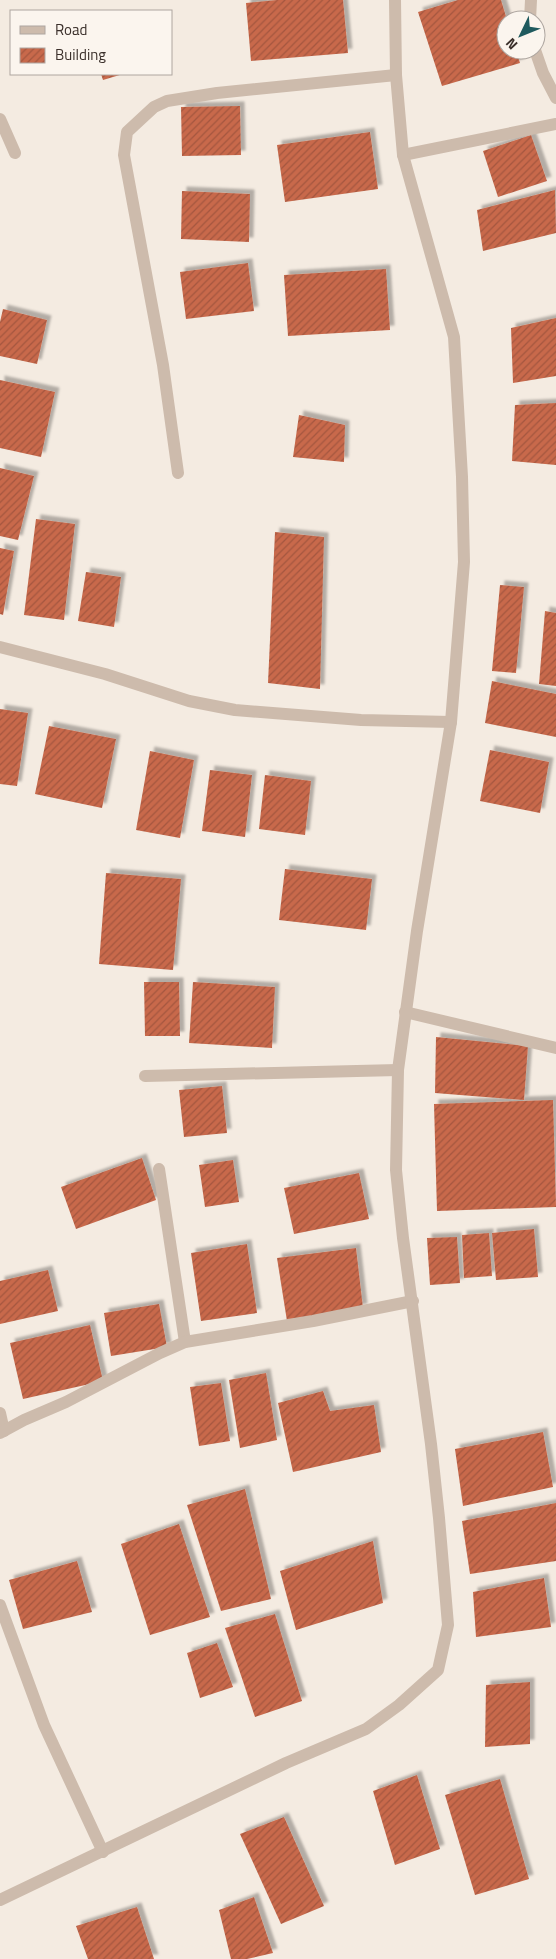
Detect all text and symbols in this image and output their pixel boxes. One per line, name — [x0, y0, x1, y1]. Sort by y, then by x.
legend — [10, 10, 172, 75]
north arrow — [496, 10, 546, 60]
text: Road — [55, 18, 87, 41]
text: N — [500, 33, 522, 55]
text: Building — [55, 43, 106, 66]

